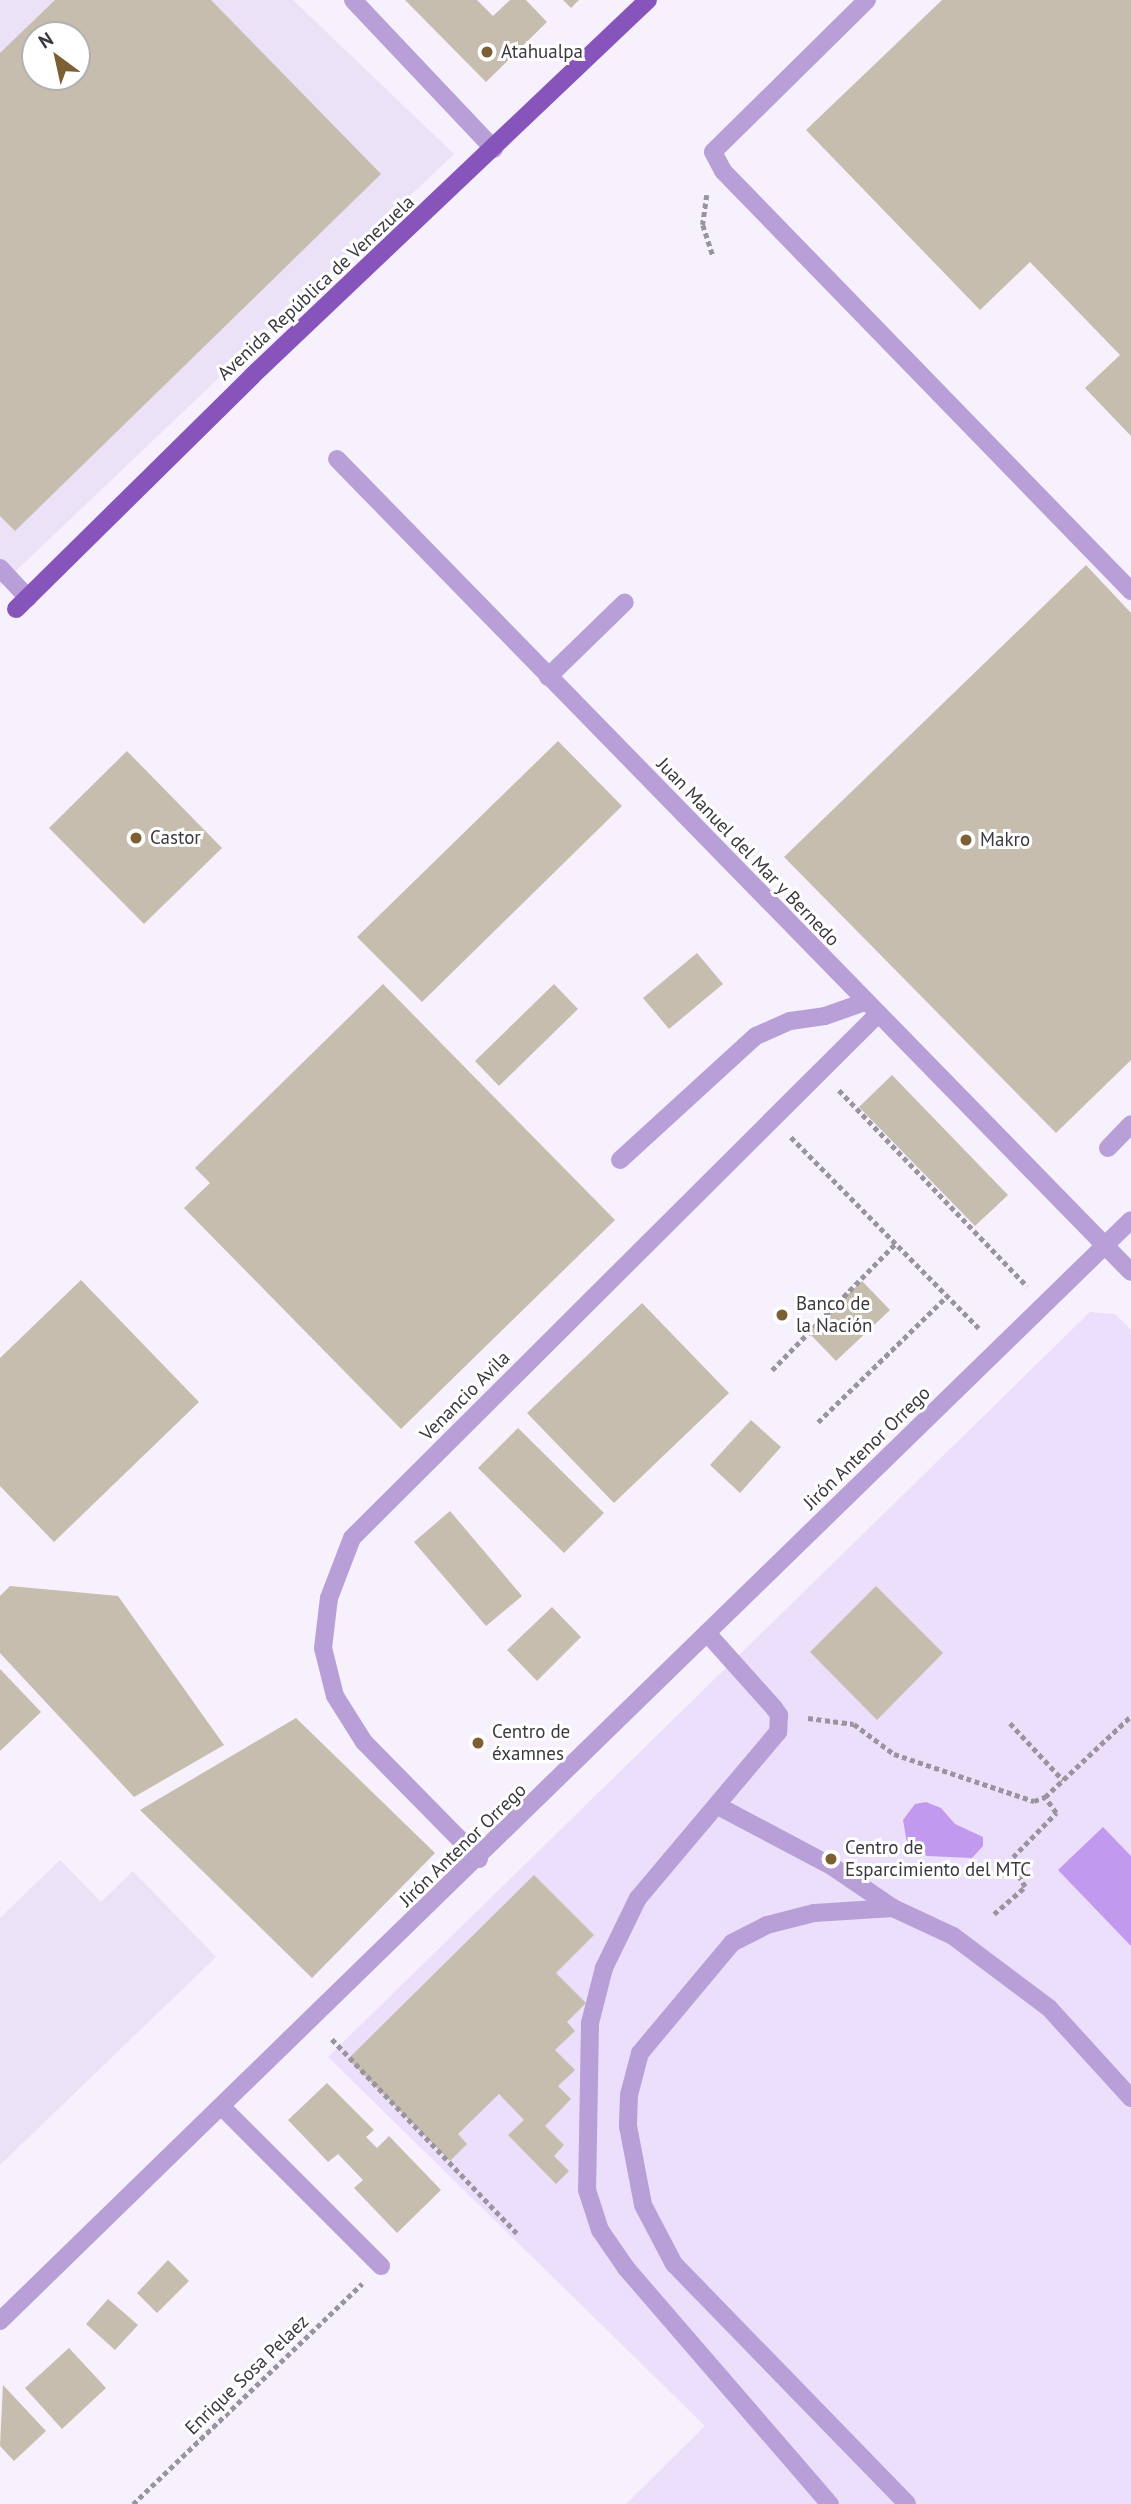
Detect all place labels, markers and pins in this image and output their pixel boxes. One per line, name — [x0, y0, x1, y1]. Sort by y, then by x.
place label: Atahualpa — [501, 41, 583, 63]
marker: Atahualpa — [479, 44, 495, 60]
place label: Castor — [150, 827, 201, 849]
place label: Makro — [980, 829, 1030, 851]
marker: Castor — [128, 830, 144, 846]
marker: Makro — [958, 832, 974, 848]
place label: Banco de la Nación — [796, 1293, 872, 1337]
marker: Banco de la Nación — [774, 1307, 790, 1323]
place label: Centro de éxamnes — [492, 1721, 570, 1765]
marker: Centro de éxamnes — [470, 1735, 486, 1751]
place label: Centro de Esparcimiento del MTC — [845, 1837, 1031, 1881]
marker: Centro de Esparcimiento del MTC — [823, 1851, 839, 1867]

